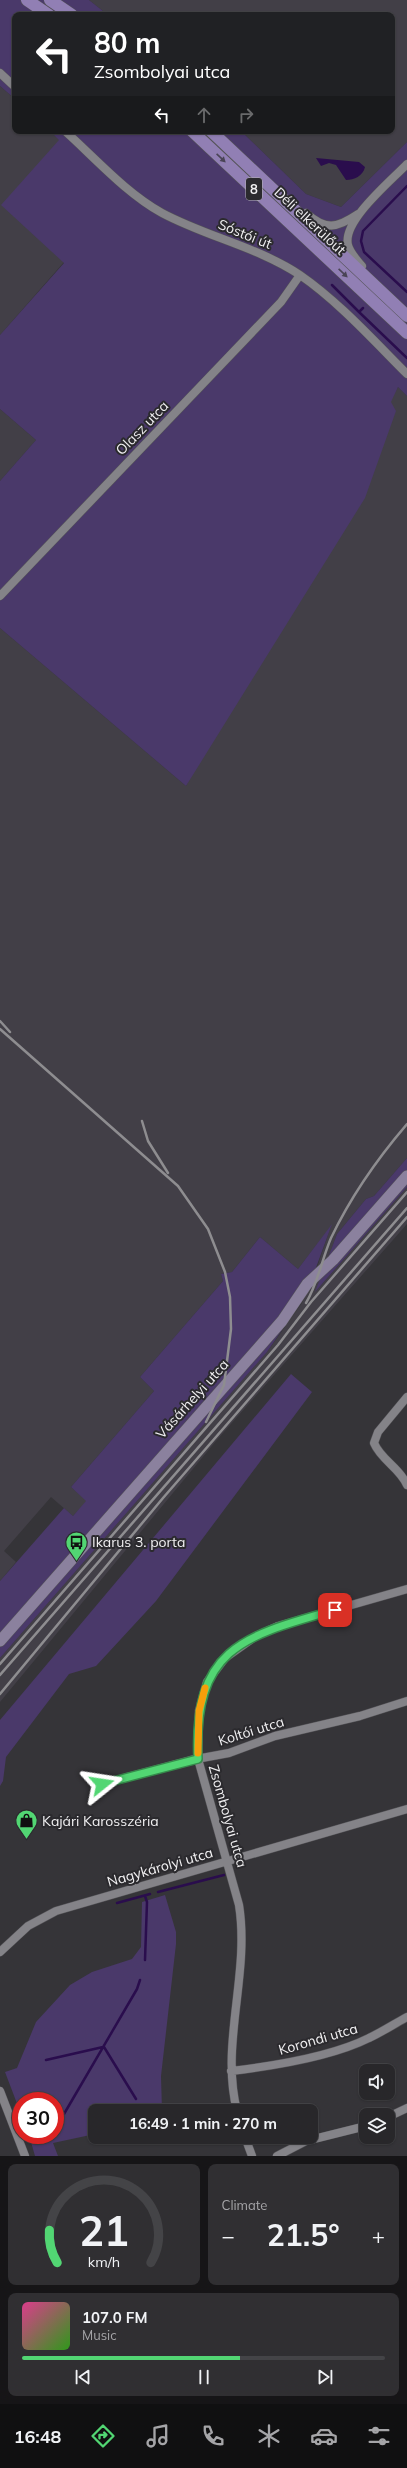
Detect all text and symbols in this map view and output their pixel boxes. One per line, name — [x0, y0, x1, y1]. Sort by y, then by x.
text: 80 m — [94, 25, 160, 60]
icon: left — [28, 28, 80, 80]
text: Zsombolyai utca — [94, 60, 230, 83]
icon: left — [151, 104, 173, 126]
icon: ahead — [193, 104, 215, 126]
icon: right — [235, 104, 257, 126]
one-way arrow — [216, 153, 226, 162]
road number: 8 — [246, 178, 262, 200]
street label: Déli elkerülőút — [270, 183, 350, 259]
street label: Sóstói út — [215, 215, 275, 253]
one-way arrow — [338, 268, 348, 278]
street label: Olasz utca — [112, 397, 172, 459]
street label: Vásárhelyi utca — [152, 1356, 232, 1442]
bus stop icon: Ikarus 3. porta — [64, 1529, 90, 1562]
place label: Ikarus 3. porta — [92, 1533, 185, 1551]
pin — [318, 1593, 352, 1627]
icon: arrive — [324, 1599, 346, 1621]
street label: Koltói utca — [216, 1712, 286, 1750]
position arrow — [81, 1763, 123, 1805]
street label: Zsombolyai utca — [205, 1763, 251, 1869]
shop icon: Kajári Karosszéria — [14, 1808, 40, 1841]
place label: Kajári Karosszéria — [42, 1812, 159, 1830]
street label: Nagykárolyi utca — [105, 1843, 215, 1891]
street label: Korondi utca — [276, 2019, 360, 2059]
map controls — [359, 2064, 395, 2144]
button: sound — [359, 2064, 395, 2100]
speed limit sign: 30 — [12, 2092, 64, 2144]
button: layers — [359, 2108, 395, 2144]
text: 16:49 · 1 min · 270 m — [129, 2114, 277, 2133]
text: Climate — [222, 2197, 267, 2213]
text: 21 — [79, 2203, 129, 2255]
text: 21.5° — [267, 2216, 340, 2254]
text: − — [222, 2222, 235, 2250]
text: + — [372, 2222, 385, 2250]
text: km/h — [88, 2252, 120, 2270]
text: 107.0 FM — [82, 2308, 147, 2327]
text: Music — [82, 2327, 117, 2343]
icon: previous — [72, 2366, 94, 2388]
icon: pause — [193, 2366, 215, 2388]
icon: next — [314, 2366, 336, 2388]
icon: directions — [89, 2422, 117, 2450]
icon: music — [144, 2422, 172, 2450]
icon: phone — [199, 2422, 227, 2450]
icon: climate — [255, 2422, 283, 2450]
icon: car — [310, 2422, 338, 2450]
icon: filters — [365, 2422, 393, 2450]
text: 16:48 — [14, 2425, 61, 2448]

